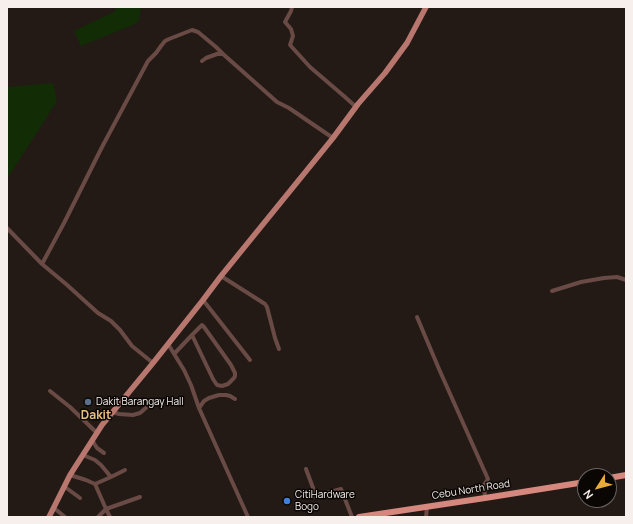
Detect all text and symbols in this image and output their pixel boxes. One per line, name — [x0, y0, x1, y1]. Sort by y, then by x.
place label: Dakit Barangay Hall — [96, 396, 184, 408]
marker: Dakit Barangay Hall — [83, 397, 93, 407]
district label: Dakit — [81, 409, 111, 423]
north arrow — [577, 468, 617, 508]
street label: Cebu North Road — [431, 478, 511, 502]
text: N — [579, 487, 596, 502]
place label: CitiHardware Bogo — [295, 489, 355, 512]
marker: CitiHardware Bogo — [282, 496, 292, 506]

